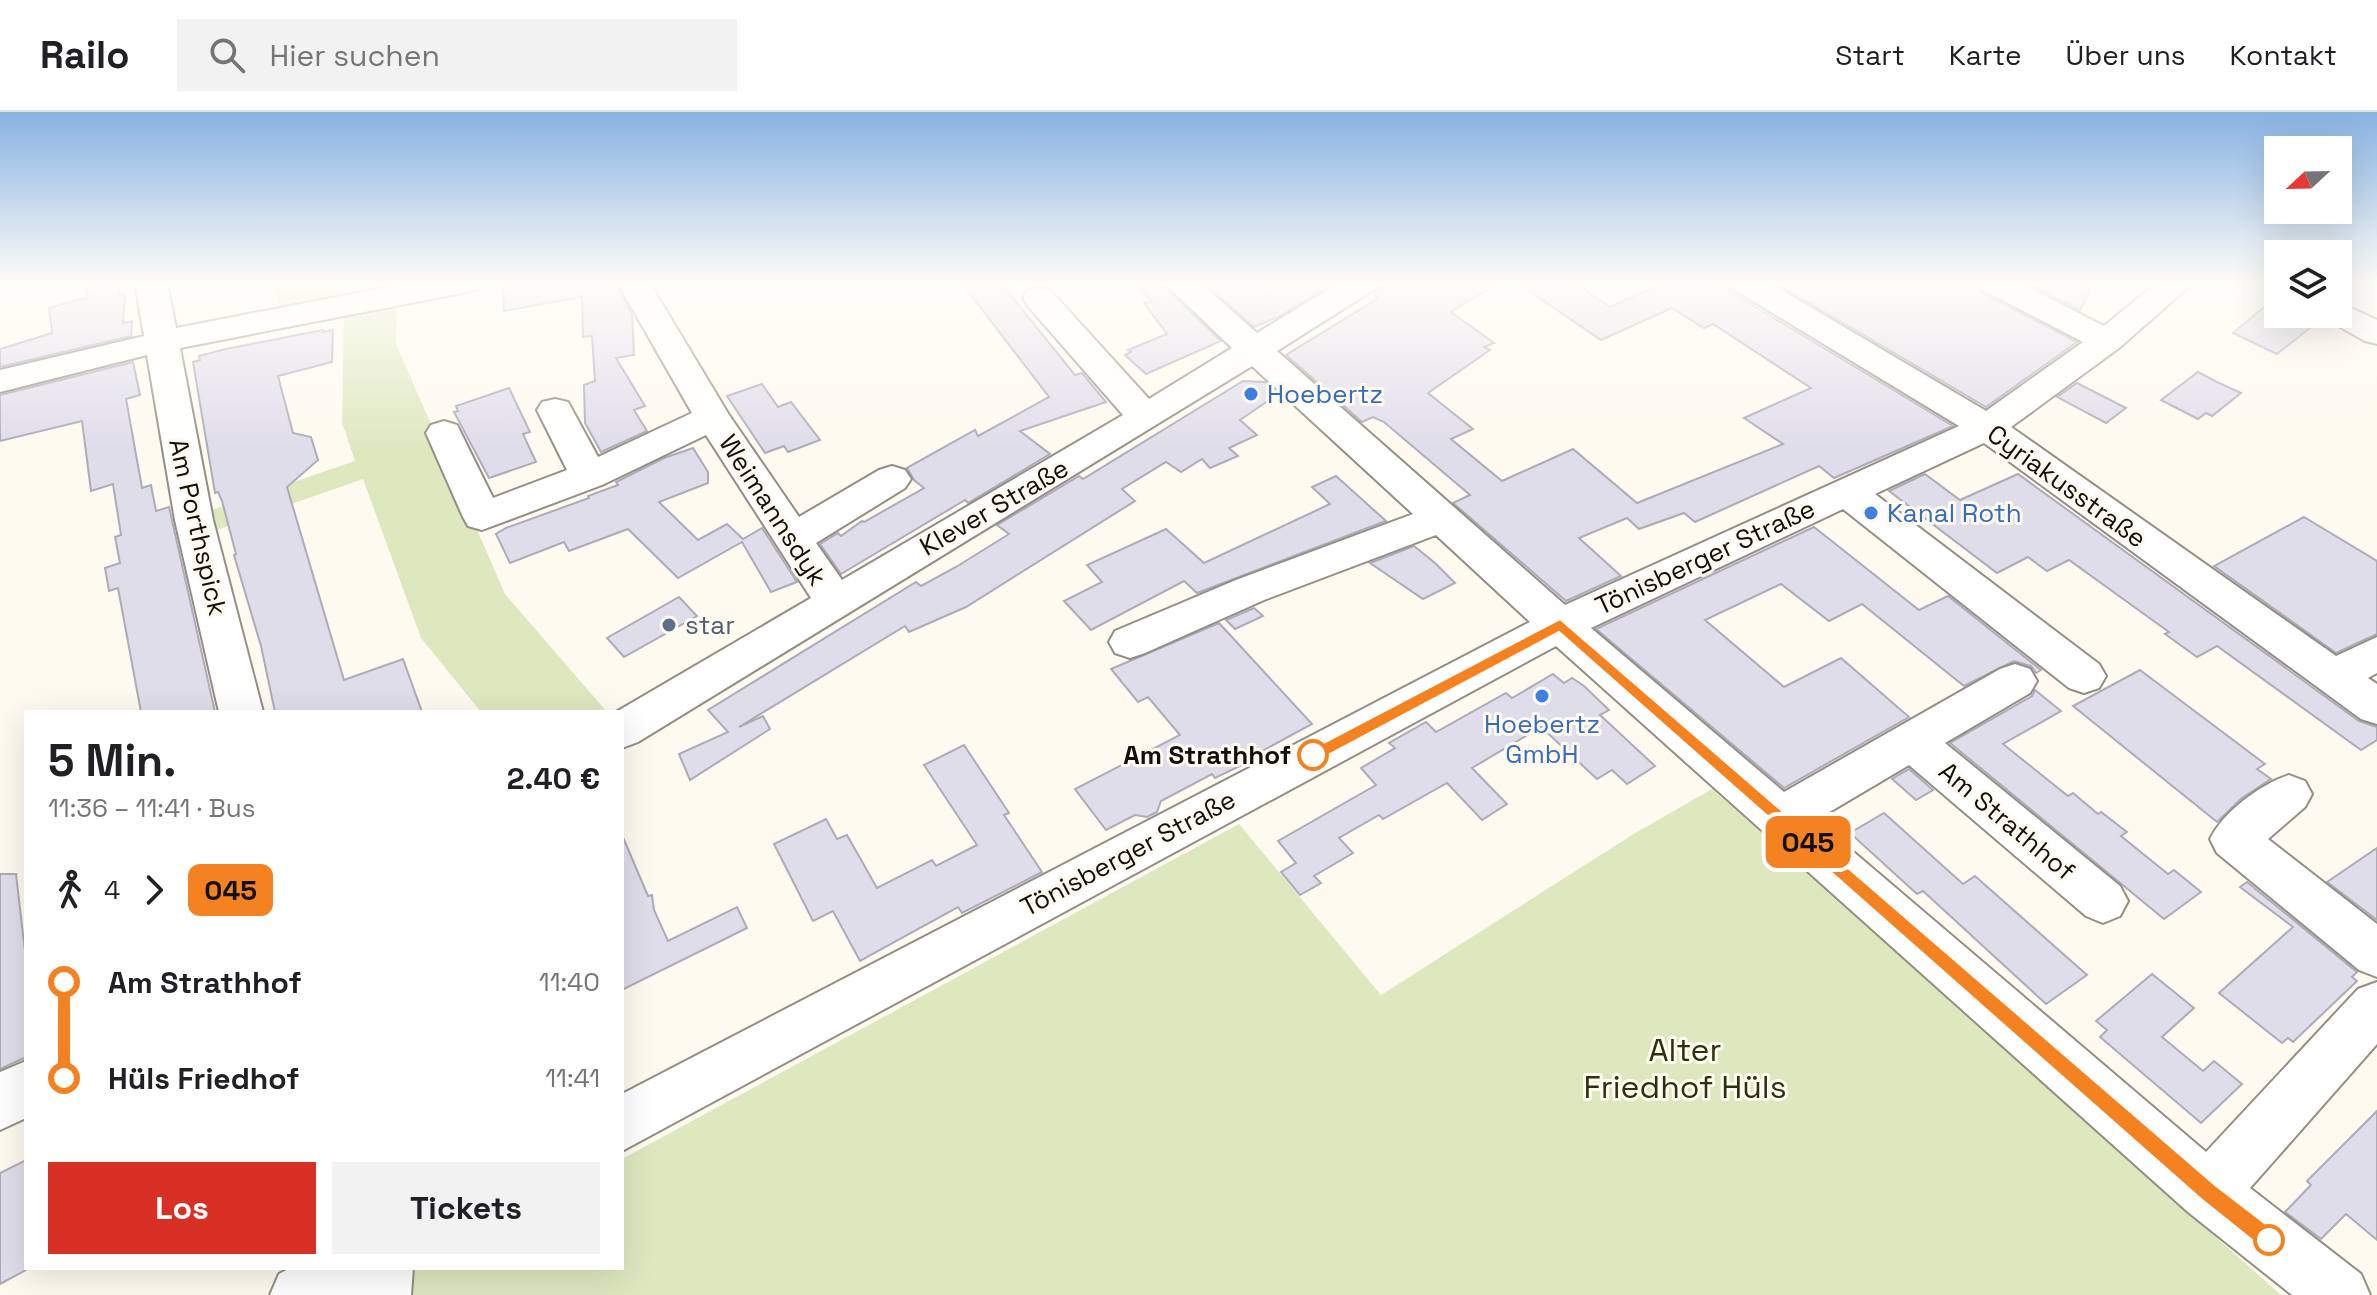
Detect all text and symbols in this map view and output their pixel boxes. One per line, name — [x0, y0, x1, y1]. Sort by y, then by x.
search box — [177, 19, 737, 91]
text: Railo — [40, 31, 129, 79]
icon: search — [205, 33, 249, 77]
text: Hier suchen — [269, 36, 440, 75]
text: Start — [1835, 37, 1905, 73]
text: Karte — [1949, 37, 2021, 73]
text: Über uns — [2065, 37, 2186, 73]
text: Kontakt — [2230, 37, 2337, 73]
north arrow — [2264, 136, 2352, 224]
map controls — [2264, 136, 2352, 328]
button: layers — [2264, 240, 2352, 328]
place label: Hoebertz — [1267, 377, 1383, 411]
marker: Hoebertz — [1242, 385, 1260, 403]
street label: Cyriakusstraße — [1981, 417, 2153, 555]
street label: Weimannsdyk — [711, 428, 835, 592]
street label: Am Porthspick — [161, 435, 235, 619]
street label: Klever Straße — [913, 451, 1075, 563]
street label: Tönisberger Straße — [1590, 491, 1820, 623]
place label: Kanal Roth — [1887, 496, 2022, 530]
marker: Kanal Roth — [1862, 504, 1880, 522]
place label: star — [685, 608, 735, 642]
marker: star — [660, 616, 678, 634]
marker: Hoebertz GmbH — [1533, 687, 1551, 705]
place label: Hoebertz GmbH — [1484, 707, 1600, 771]
text: 5 Min. — [48, 733, 176, 789]
place label: Am Strathhof — [1123, 738, 1291, 772]
marker: Am Strathhof — [1298, 740, 1328, 770]
street label: Am Strathhof — [1932, 754, 2082, 888]
text: 2.40 € — [507, 759, 600, 798]
street label: Tönisberger Straße — [1015, 782, 1241, 924]
text: 11:36 – 11:41 · Bus — [48, 791, 255, 825]
line badge: 045 — [1762, 816, 1854, 868]
text: 045 — [1782, 824, 1834, 860]
icon: walk — [48, 868, 92, 912]
icon: forward — [132, 868, 176, 912]
text: 045 — [204, 872, 257, 908]
text: 4 — [104, 873, 120, 907]
text: Am Strathhof — [108, 963, 302, 1002]
text: 11:40 — [539, 965, 600, 999]
park label: Alter Friedhof Hüls — [1583, 1030, 1787, 1107]
text: Hüls Friedhof — [108, 1059, 299, 1098]
text: 11:41 — [545, 1061, 600, 1095]
button: Los — [48, 1162, 316, 1254]
button: Tickets — [332, 1162, 600, 1254]
unlabelled marker — [2254, 1225, 2284, 1255]

